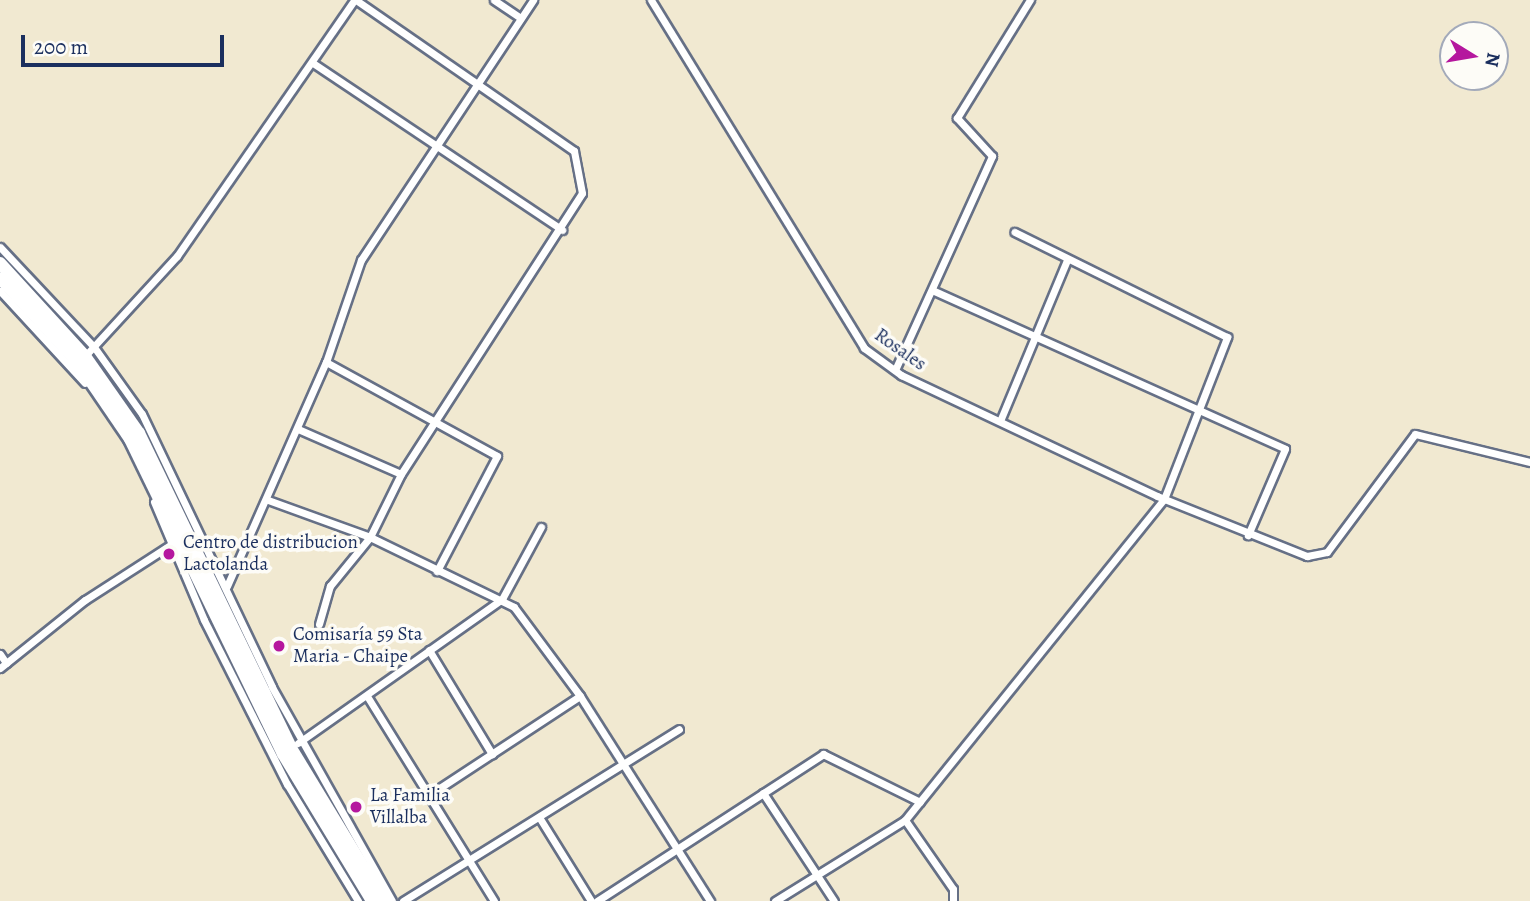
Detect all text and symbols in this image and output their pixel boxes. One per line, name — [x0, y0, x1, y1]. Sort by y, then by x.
scale bar — [24, 21, 228, 65]
north arrow — [1439, 21, 1509, 91]
text: 200 m — [34, 33, 88, 61]
text: N — [1479, 50, 1507, 69]
street label: Rosales — [870, 324, 930, 376]
place label: Centro de distribucion Lactolanda — [183, 532, 358, 576]
marker: Centro de distribucion Lactolanda — [161, 546, 177, 562]
place label: Comisaría 59 Sta Maria - Chaipe — [293, 624, 423, 668]
marker: Comisaría 59 Sta Maria - Chaipe — [271, 638, 287, 654]
place label: La Familia Villalba — [370, 785, 450, 829]
marker: La Familia Villalba — [348, 799, 364, 815]

